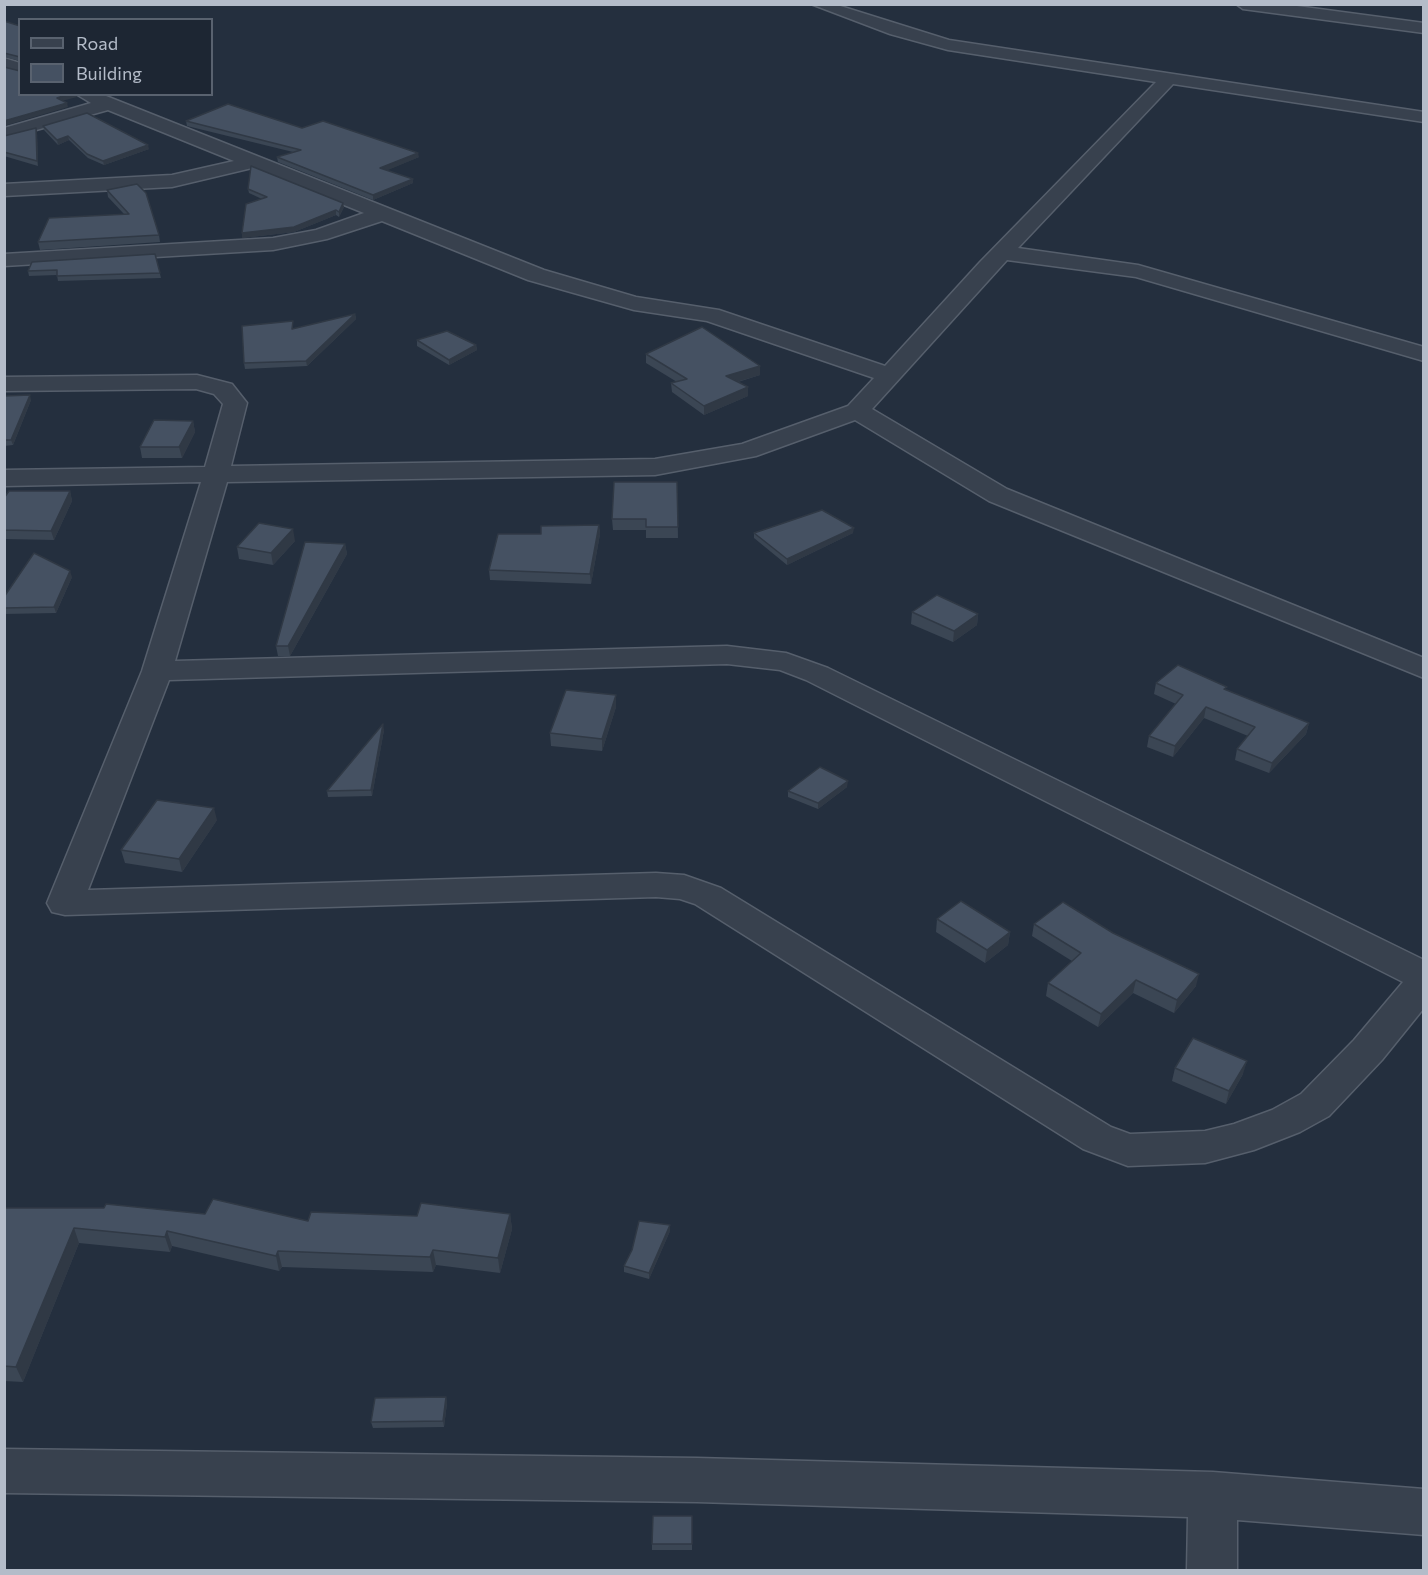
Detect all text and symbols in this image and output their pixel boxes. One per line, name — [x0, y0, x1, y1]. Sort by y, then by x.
legend — [18, 18, 213, 96]
text: Road — [76, 32, 118, 54]
text: Building — [76, 62, 142, 84]

